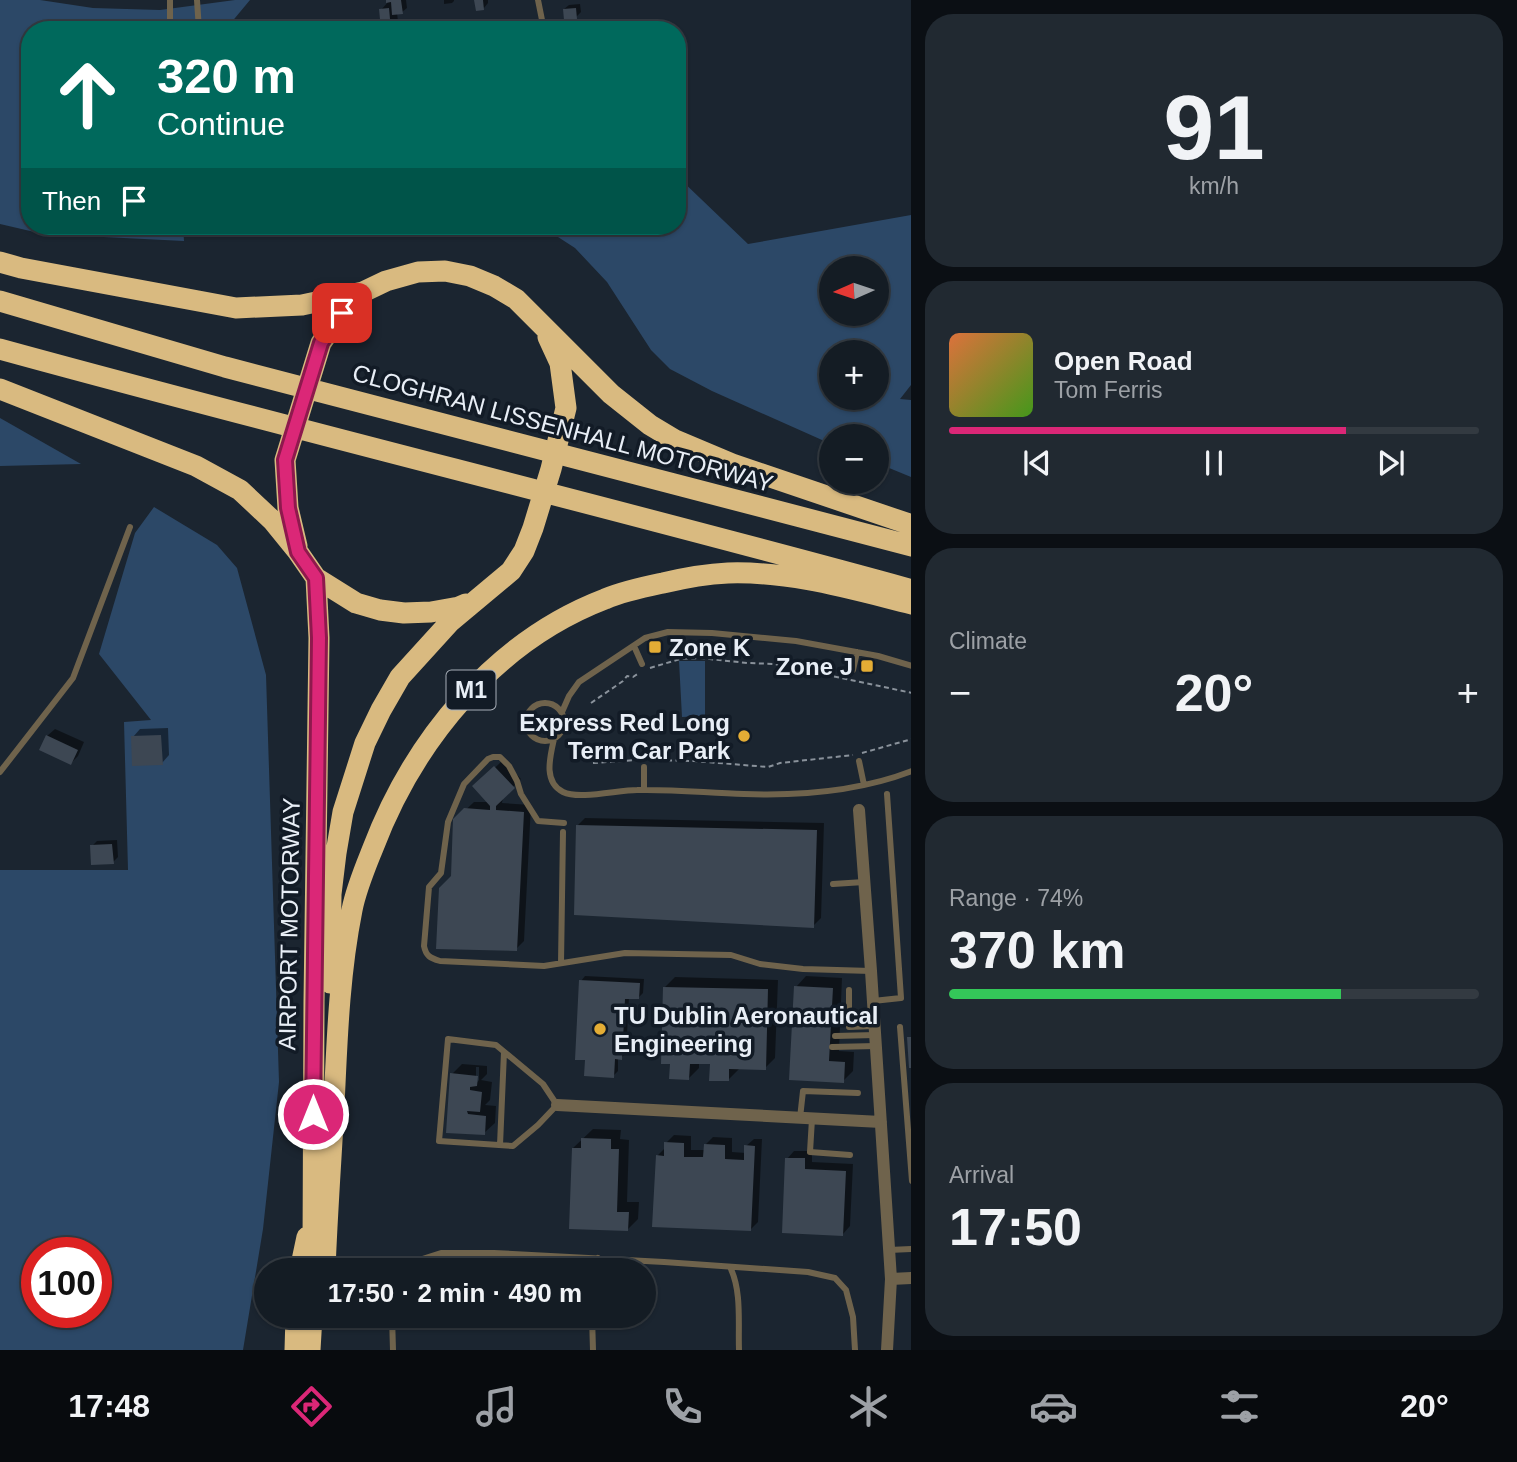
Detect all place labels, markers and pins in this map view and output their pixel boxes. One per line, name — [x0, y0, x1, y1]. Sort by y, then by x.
pin — [312, 283, 372, 343]
place label: Zone K — [669, 634, 751, 661]
marker: Zone K — [647, 639, 663, 655]
place label: Zone J — [776, 653, 853, 680]
marker: Zone J — [859, 658, 875, 674]
place label: Express Red Long Term Car Park — [519, 709, 731, 764]
marker: Express Red Long Term Car Park — [736, 728, 752, 744]
place label: TU Dublin Aeronautical Engineering — [614, 1002, 878, 1057]
marker: TU Dublin Aeronautical Engineering — [592, 1021, 608, 1037]

